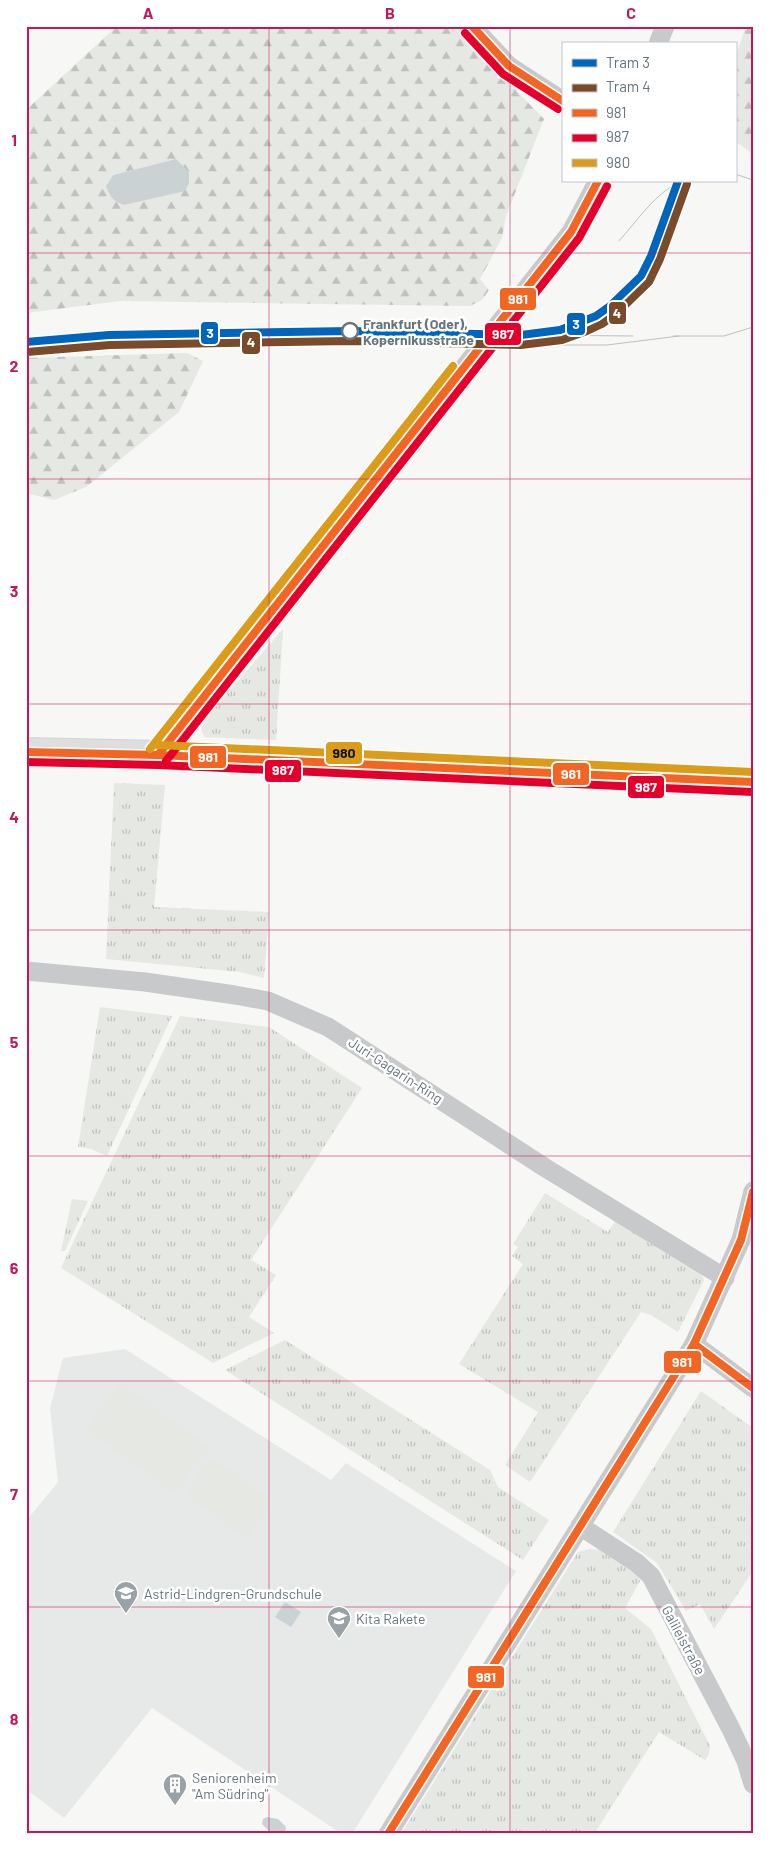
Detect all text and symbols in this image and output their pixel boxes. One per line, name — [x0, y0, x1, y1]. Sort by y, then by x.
text: A — [143, 3, 154, 22]
text: B — [385, 3, 395, 22]
text: C — [626, 3, 636, 22]
legend — [562, 42, 736, 182]
text: Tram 3 — [606, 53, 650, 71]
text: Tram 4 — [606, 77, 651, 95]
text: 981 — [606, 103, 626, 121]
text: 987 — [606, 127, 629, 145]
text: 1 — [11, 130, 17, 149]
text: 980 — [606, 153, 630, 171]
line badge: 981 — [499, 287, 537, 311]
text: 981 — [508, 290, 528, 307]
line badge: 4 — [608, 301, 627, 325]
text: 4 — [613, 304, 621, 321]
line badge: 3 — [566, 312, 586, 336]
place label: Frankfurt (Oder), Kopernikusstraße — [363, 315, 474, 348]
text: 3 — [572, 315, 580, 332]
line badge: 3 — [200, 321, 219, 345]
marker: Frankfurt (Oder), Kopernikusstraße — [341, 322, 359, 340]
line badge: 987 — [484, 322, 522, 346]
text: 3 — [206, 324, 214, 341]
text: 987 — [492, 325, 514, 342]
line badge: 4 — [241, 331, 261, 355]
text: 4 — [247, 333, 255, 350]
text: 2 — [10, 356, 19, 375]
text: 3 — [10, 581, 18, 600]
line badge: 980 — [325, 741, 363, 765]
text: 980 — [333, 744, 356, 761]
line badge: 981 — [189, 745, 227, 769]
text: 981 — [198, 748, 218, 765]
line badge: 987 — [264, 759, 302, 783]
text: 987 — [272, 761, 294, 778]
line badge: 981 — [552, 762, 590, 786]
text: 981 — [561, 765, 581, 782]
line badge: 987 — [627, 775, 665, 799]
text: 987 — [635, 778, 657, 795]
text: 4 — [9, 807, 19, 826]
text: 5 — [10, 1032, 19, 1051]
street label: Juri-Gagarin-Ring — [346, 1033, 446, 1107]
text: 6 — [10, 1258, 19, 1277]
line badge: 981 — [663, 1350, 702, 1374]
text: 981 — [672, 1353, 692, 1370]
text: 7 — [10, 1484, 18, 1503]
school or university icon: Astrid-Lindgren-Grundschule — [113, 1580, 139, 1614]
place label: Astrid-Lindgren-Grundschule — [144, 1585, 322, 1602]
street label: Galileistraße — [659, 1602, 709, 1678]
school or university icon: Kita Rakete — [326, 1605, 352, 1639]
place label: Kita Rakete — [356, 1610, 425, 1627]
line badge: 981 — [467, 1665, 505, 1689]
text: 981 — [476, 1668, 496, 1685]
text: 8 — [10, 1709, 19, 1728]
place label: Seniorenheim "Am Südring" — [192, 1769, 276, 1802]
building icon: Seniorenheim "Am Südring" — [162, 1772, 188, 1806]

